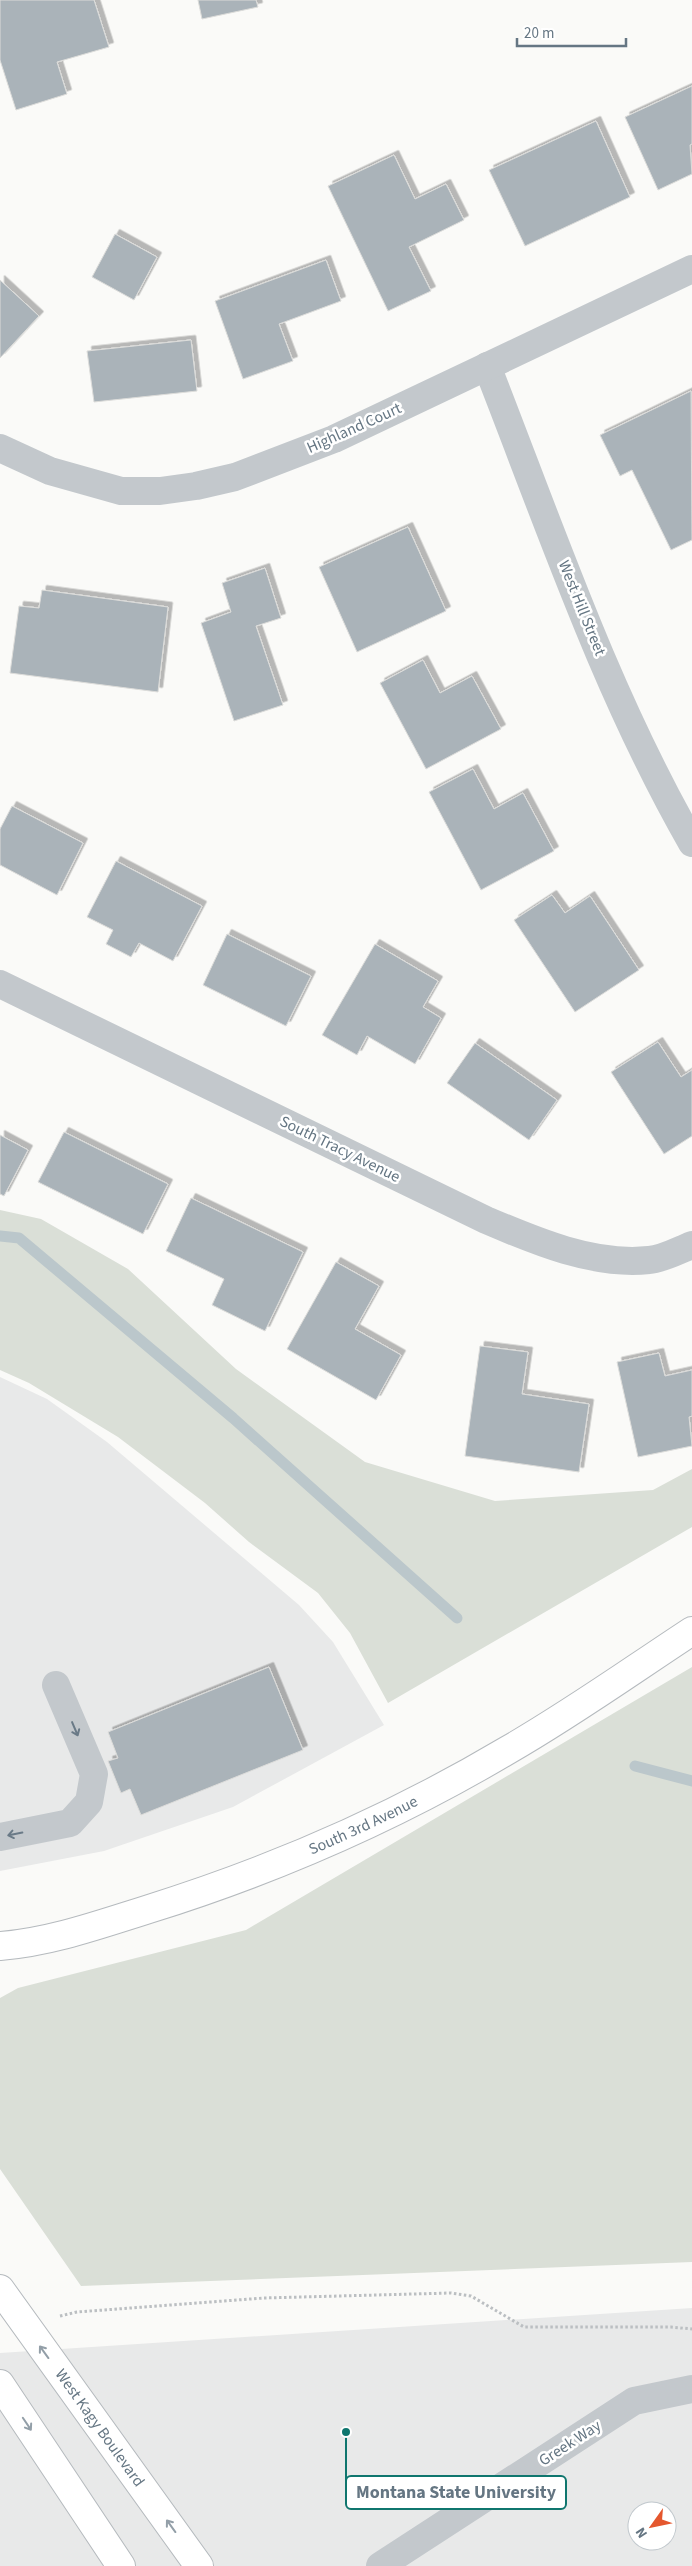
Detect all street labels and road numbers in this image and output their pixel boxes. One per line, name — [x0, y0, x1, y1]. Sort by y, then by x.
street label: Highland Court — [303, 397, 405, 459]
street label: West Hill Street — [553, 557, 611, 660]
street label: South Tracy Avenue — [276, 1110, 404, 1188]
street label: South 3rd Avenue — [305, 1790, 422, 1860]
street label: West Kagy Boulevard — [50, 2364, 150, 2491]
street label: Greek Way — [535, 2414, 606, 2471]

